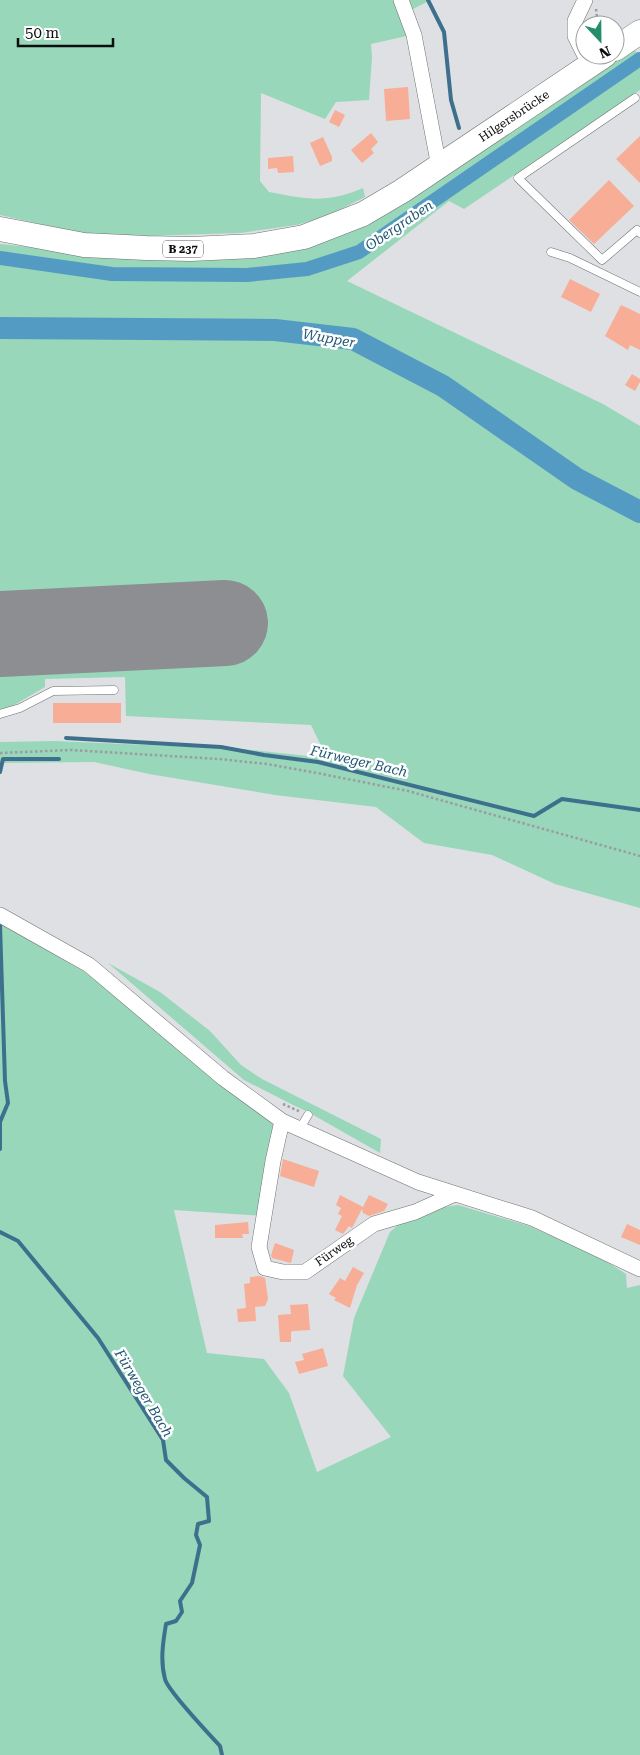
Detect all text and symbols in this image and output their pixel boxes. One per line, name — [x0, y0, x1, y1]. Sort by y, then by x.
scale bar — [18, 15, 112, 47]
north arrow — [575, 15, 625, 65]
text: 50 m — [25, 24, 60, 42]
text: N — [597, 43, 613, 62]
street label: Hilgersbrücke — [476, 87, 552, 145]
water label: Obergraben — [362, 196, 436, 253]
road number: B 237 — [163, 240, 203, 258]
water label: Wupper — [302, 326, 357, 350]
water label: Fürweger Bach — [308, 742, 410, 780]
street label: Fürweg — [312, 1233, 356, 1269]
water label: Fürweger Bach — [111, 1346, 177, 1440]

